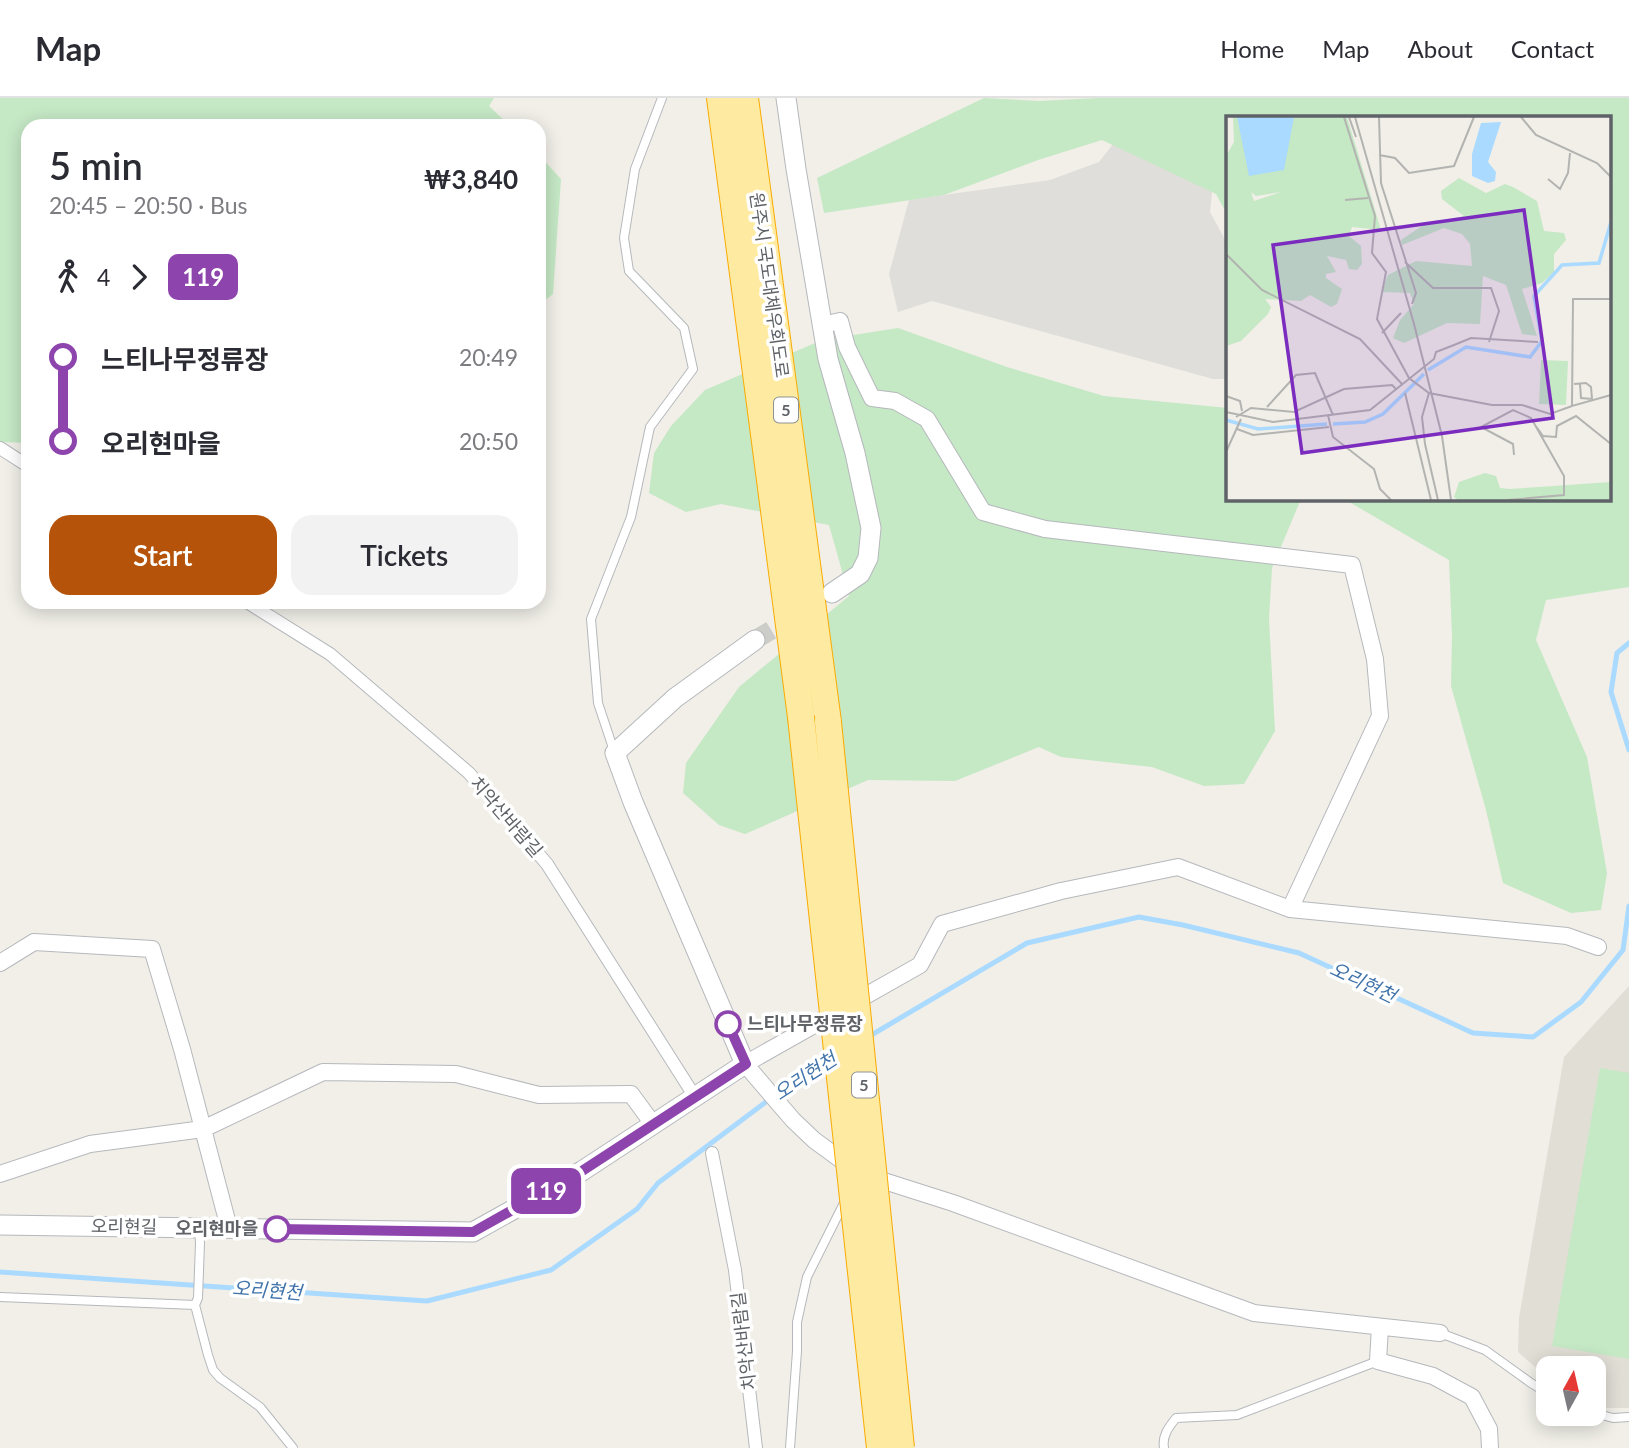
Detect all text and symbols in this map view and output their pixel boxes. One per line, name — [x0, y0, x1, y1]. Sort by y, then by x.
text: Map — [35, 28, 101, 68]
text: Home — [1220, 34, 1284, 63]
text: Map — [1322, 34, 1370, 63]
text: About — [1408, 34, 1473, 63]
text: Contact — [1511, 34, 1594, 63]
inset map — [1226, 116, 1612, 500]
text: 5 min — [49, 142, 143, 188]
text: ₩3,840 — [424, 163, 518, 195]
text: 20:45 – 20:50 · Bus — [49, 191, 248, 219]
street label: 원주시 국도대체우회도로 — [746, 191, 794, 379]
icon: walk — [49, 258, 87, 296]
icon: forward — [120, 258, 158, 296]
text: 119 — [182, 262, 224, 291]
text: 4 — [97, 263, 110, 291]
text: 느티나무정류장 — [101, 343, 268, 375]
text: 20:49 — [459, 343, 518, 371]
road number: 5 — [774, 398, 798, 422]
text: 오리현마을 — [101, 427, 221, 459]
text: 20:50 — [459, 427, 518, 455]
button: Start — [49, 515, 277, 595]
button: Tickets — [291, 515, 518, 595]
street label: 치악산바람길 — [466, 772, 548, 861]
water label: 오리현천 — [1327, 956, 1401, 1007]
marker: 느티나무정류장 — [715, 1011, 741, 1037]
place label: 느티나무정류장 — [747, 1012, 863, 1034]
water label: 오리현천 — [769, 1046, 842, 1104]
road number: 5 — [852, 1072, 876, 1098]
line badge: 119 — [506, 1168, 586, 1214]
text: 119 — [525, 1176, 567, 1205]
street label: 오리현길 — [91, 1214, 157, 1238]
marker: 오리현마을 — [264, 1216, 290, 1242]
place label: 오리현마을 — [175, 1217, 258, 1239]
water label: 오리현천 — [231, 1276, 304, 1304]
street label: 치악산바람길 — [726, 1290, 760, 1392]
north arrow — [1536, 1356, 1606, 1426]
map controls — [1536, 1356, 1606, 1426]

